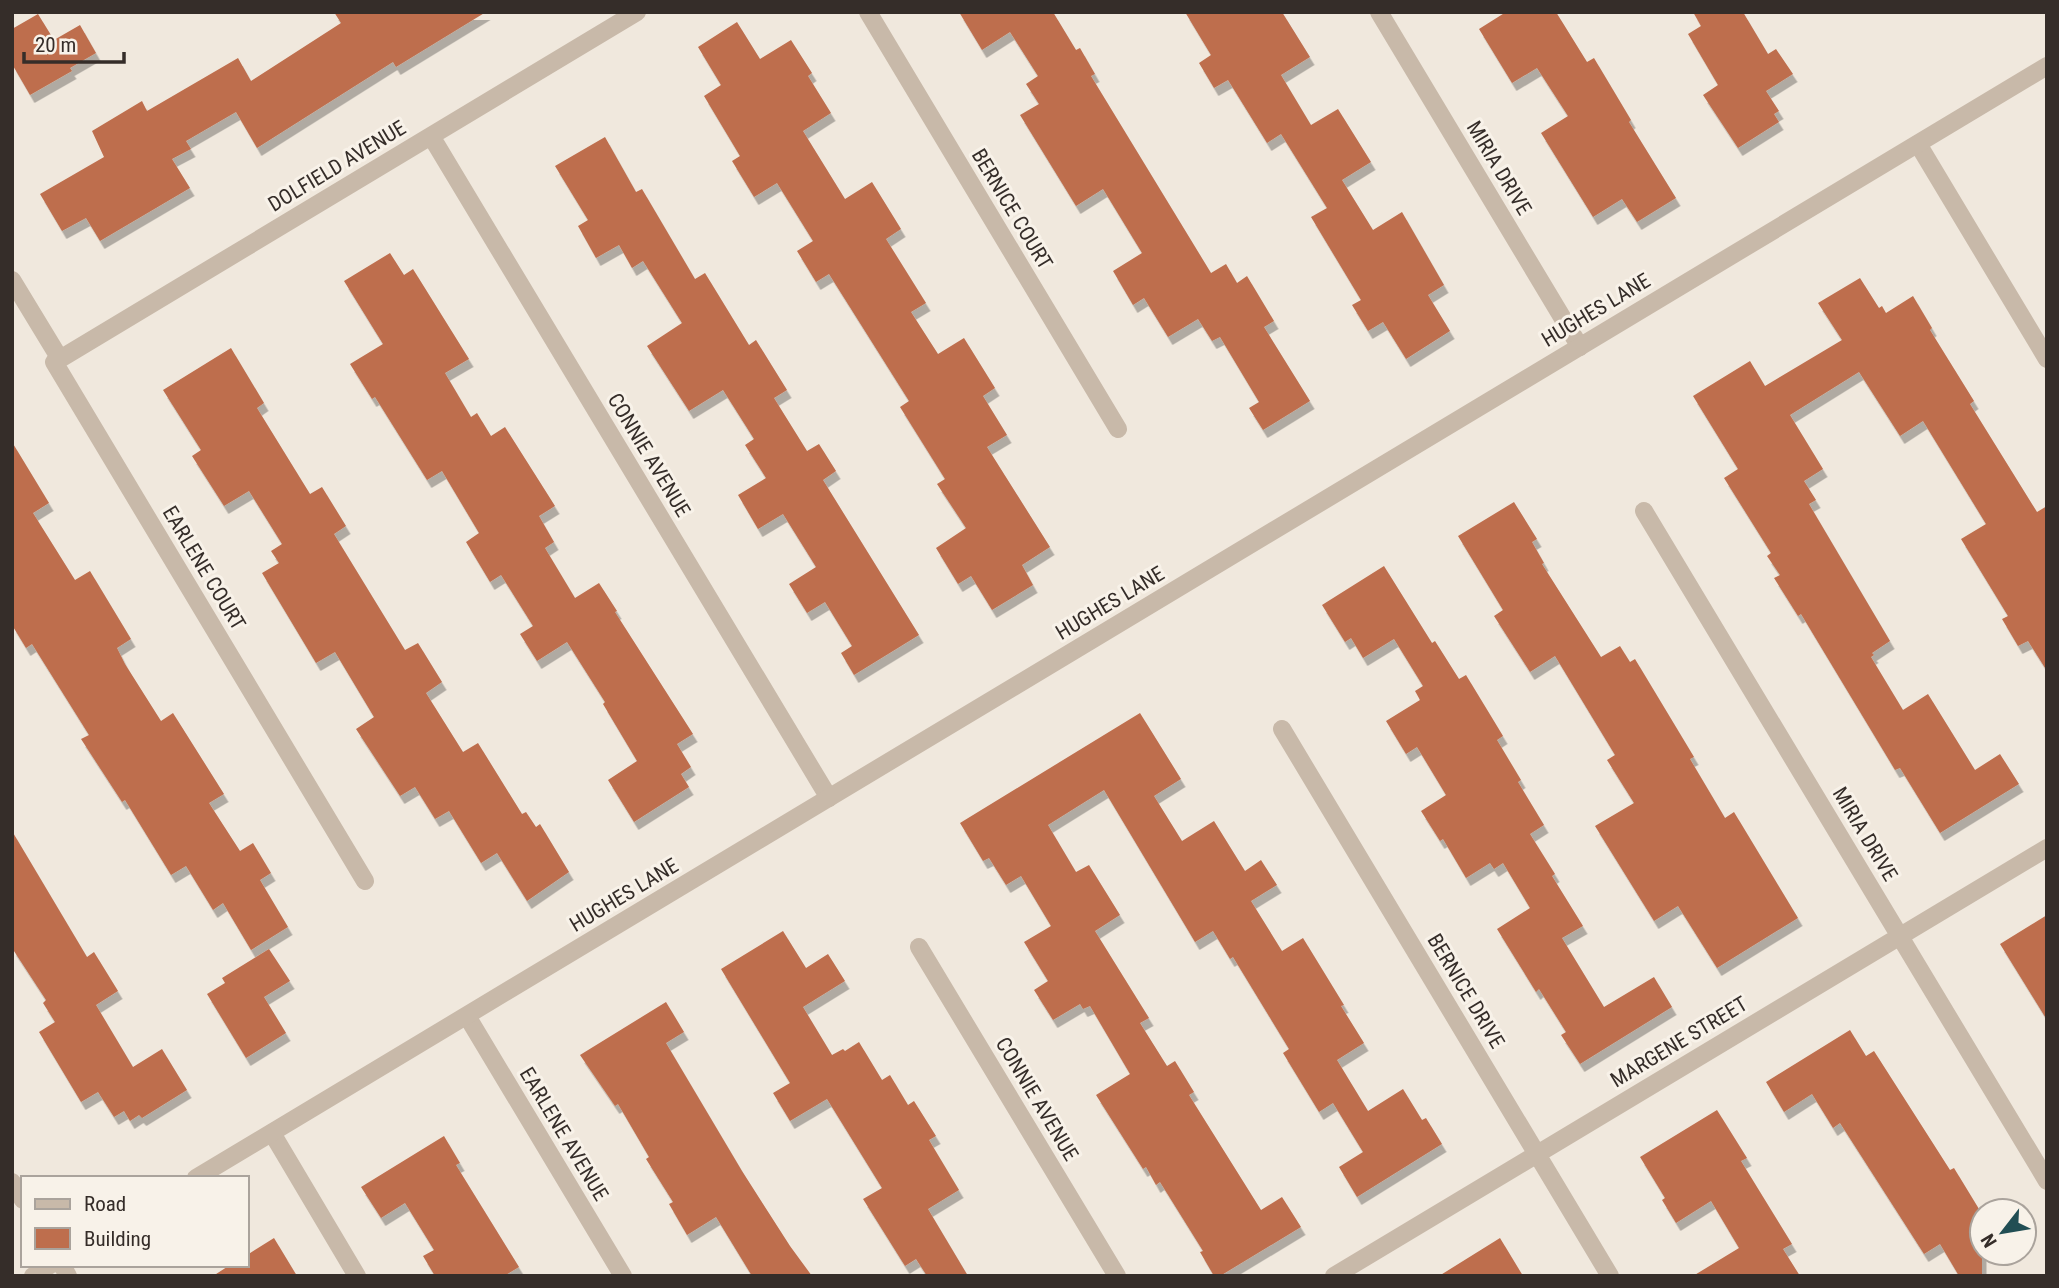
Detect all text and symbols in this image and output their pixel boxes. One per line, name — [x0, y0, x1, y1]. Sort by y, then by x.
scale bar — [24, 21, 124, 65]
text: 20 m — [35, 33, 76, 57]
street label: DOLFIELD AVENUE — [264, 116, 410, 216]
street label: MIRIA DRIVE — [1462, 117, 1536, 219]
street label: BERNICE COURT — [967, 145, 1057, 274]
street label: HUGHES LANE — [1537, 268, 1655, 352]
street label: CONNIE AVENUE — [603, 389, 695, 521]
street label: EARLENE COURT — [158, 502, 250, 634]
street label: HUGHES LANE — [1051, 561, 1169, 645]
street label: MIRIA DRIVE — [1828, 783, 1902, 885]
street label: HUGHES LANE — [565, 853, 683, 937]
street label: BERNICE DRIVE — [1422, 929, 1510, 1053]
street label: MARGENE STREET — [1606, 992, 1752, 1092]
street label: CONNIE AVENUE — [991, 1033, 1083, 1165]
street label: EARLENE AVENUE — [515, 1063, 613, 1205]
legend — [21, 1176, 248, 1267]
text: Road — [84, 1192, 126, 1216]
north arrow — [1968, 1197, 2038, 1267]
text: Building — [84, 1227, 151, 1251]
text: N — [1976, 1230, 2002, 1251]

